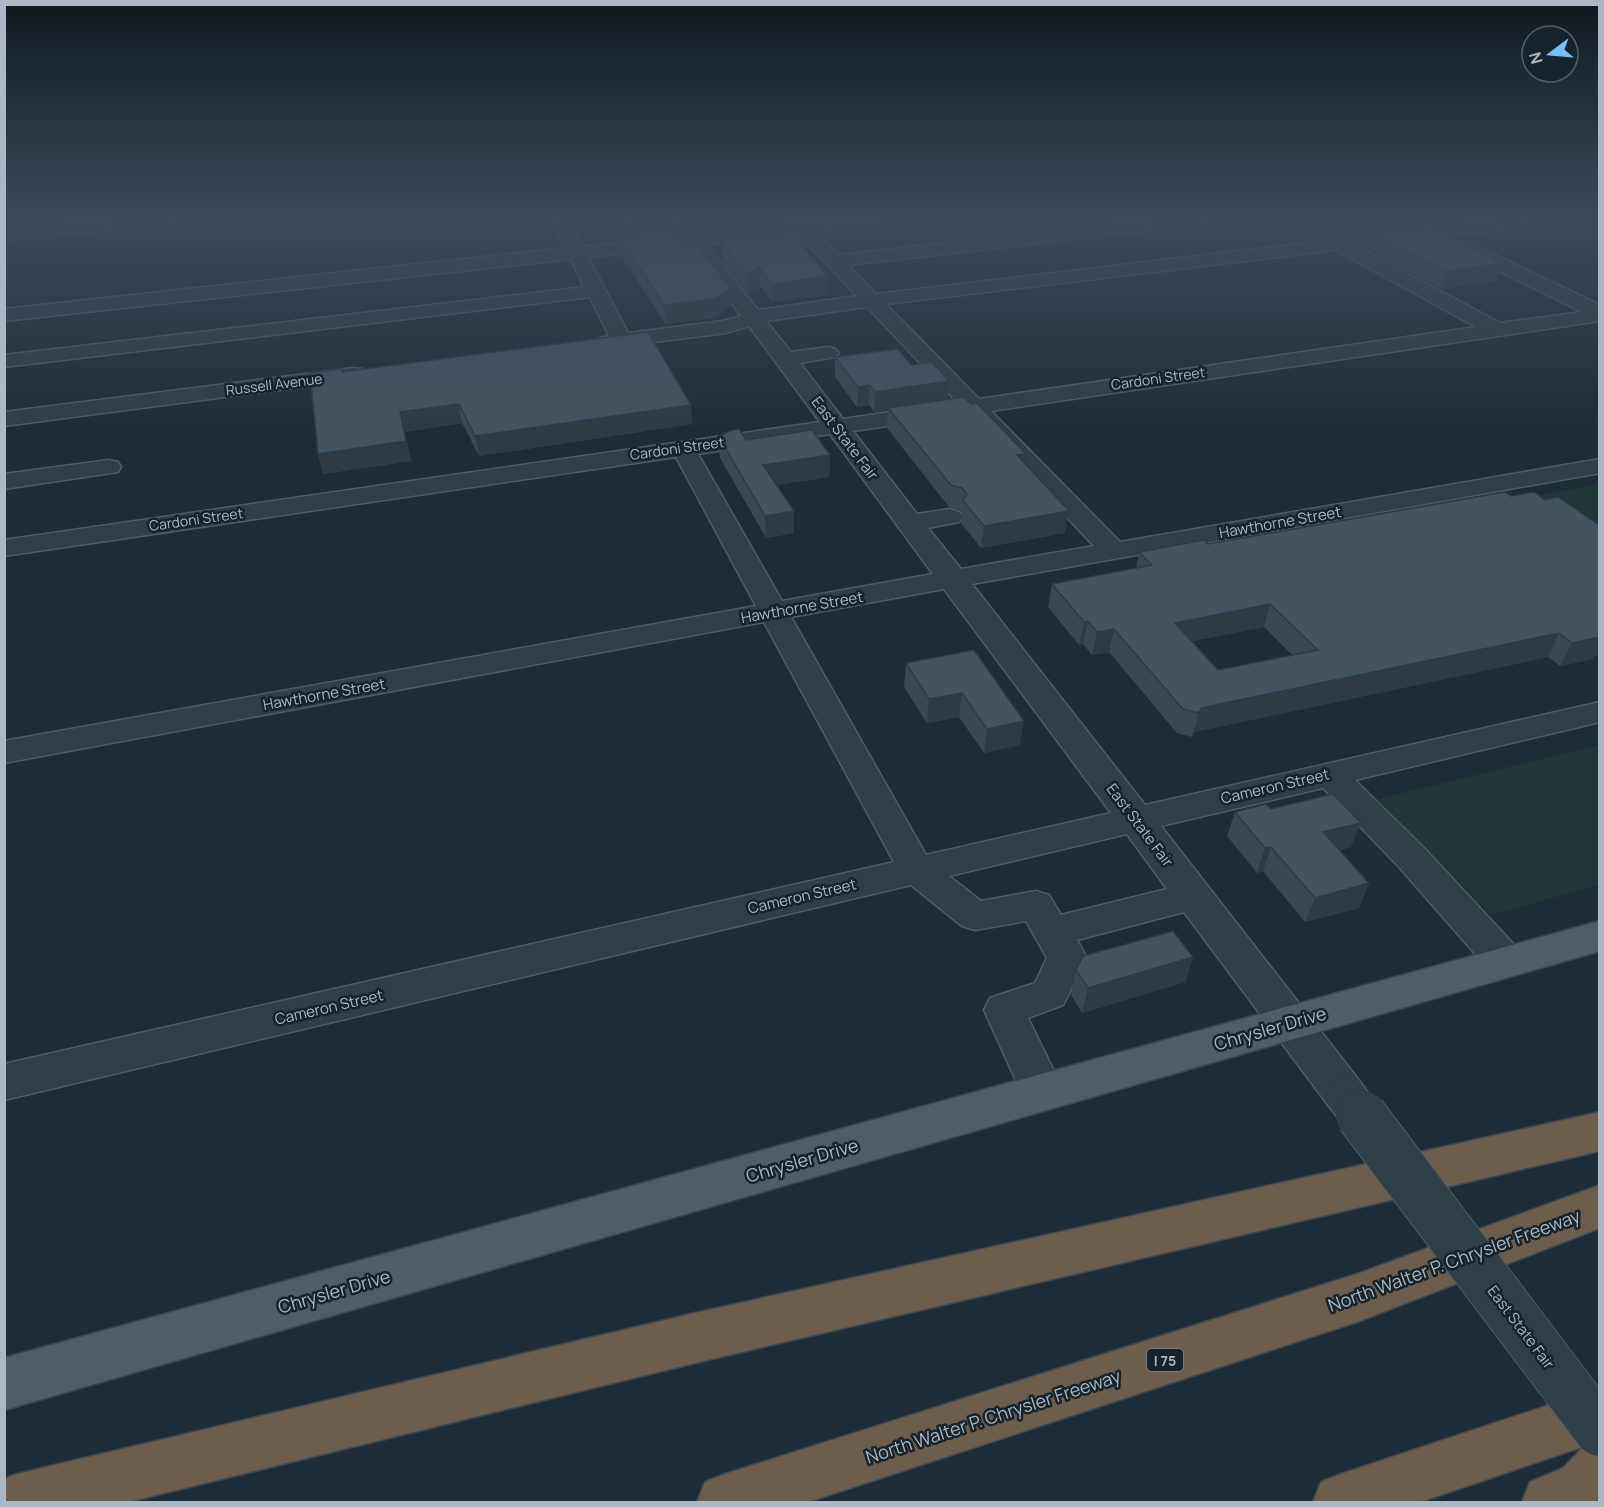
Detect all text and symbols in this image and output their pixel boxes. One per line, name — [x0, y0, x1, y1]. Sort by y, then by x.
north arrow — [1520, 24, 1580, 84]
text: N — [1523, 50, 1548, 67]
street label: Cardoni Street — [1110, 362, 1207, 394]
street label: Russell Avenue — [225, 369, 323, 399]
street label: East State Fair — [807, 392, 884, 484]
street label: Cardoni Street — [629, 432, 726, 464]
street label: Hawthorne Street — [1217, 501, 1343, 543]
street label: Cardoni Street — [148, 503, 245, 535]
street label: Hawthorne Street — [739, 586, 865, 628]
street label: Hawthorne Street — [261, 673, 387, 715]
street label: Cameron Street — [1219, 763, 1331, 809]
street label: East State Fair — [1102, 779, 1179, 871]
street label: Cameron Street — [746, 873, 858, 919]
street label: Cameron Street — [273, 984, 385, 1030]
street label: Chrysler Drive — [1211, 1001, 1329, 1055]
street label: Chrysler Drive — [743, 1133, 861, 1187]
street label: North Walter P. Chrysler Freeway — [1325, 1203, 1584, 1317]
street label: Chrysler Drive — [275, 1264, 393, 1318]
street label: East State Fair — [1483, 1281, 1560, 1373]
road number: I 75 — [1147, 1349, 1183, 1371]
street label: North Walter P. Chrysler Freeway — [862, 1363, 1124, 1469]

